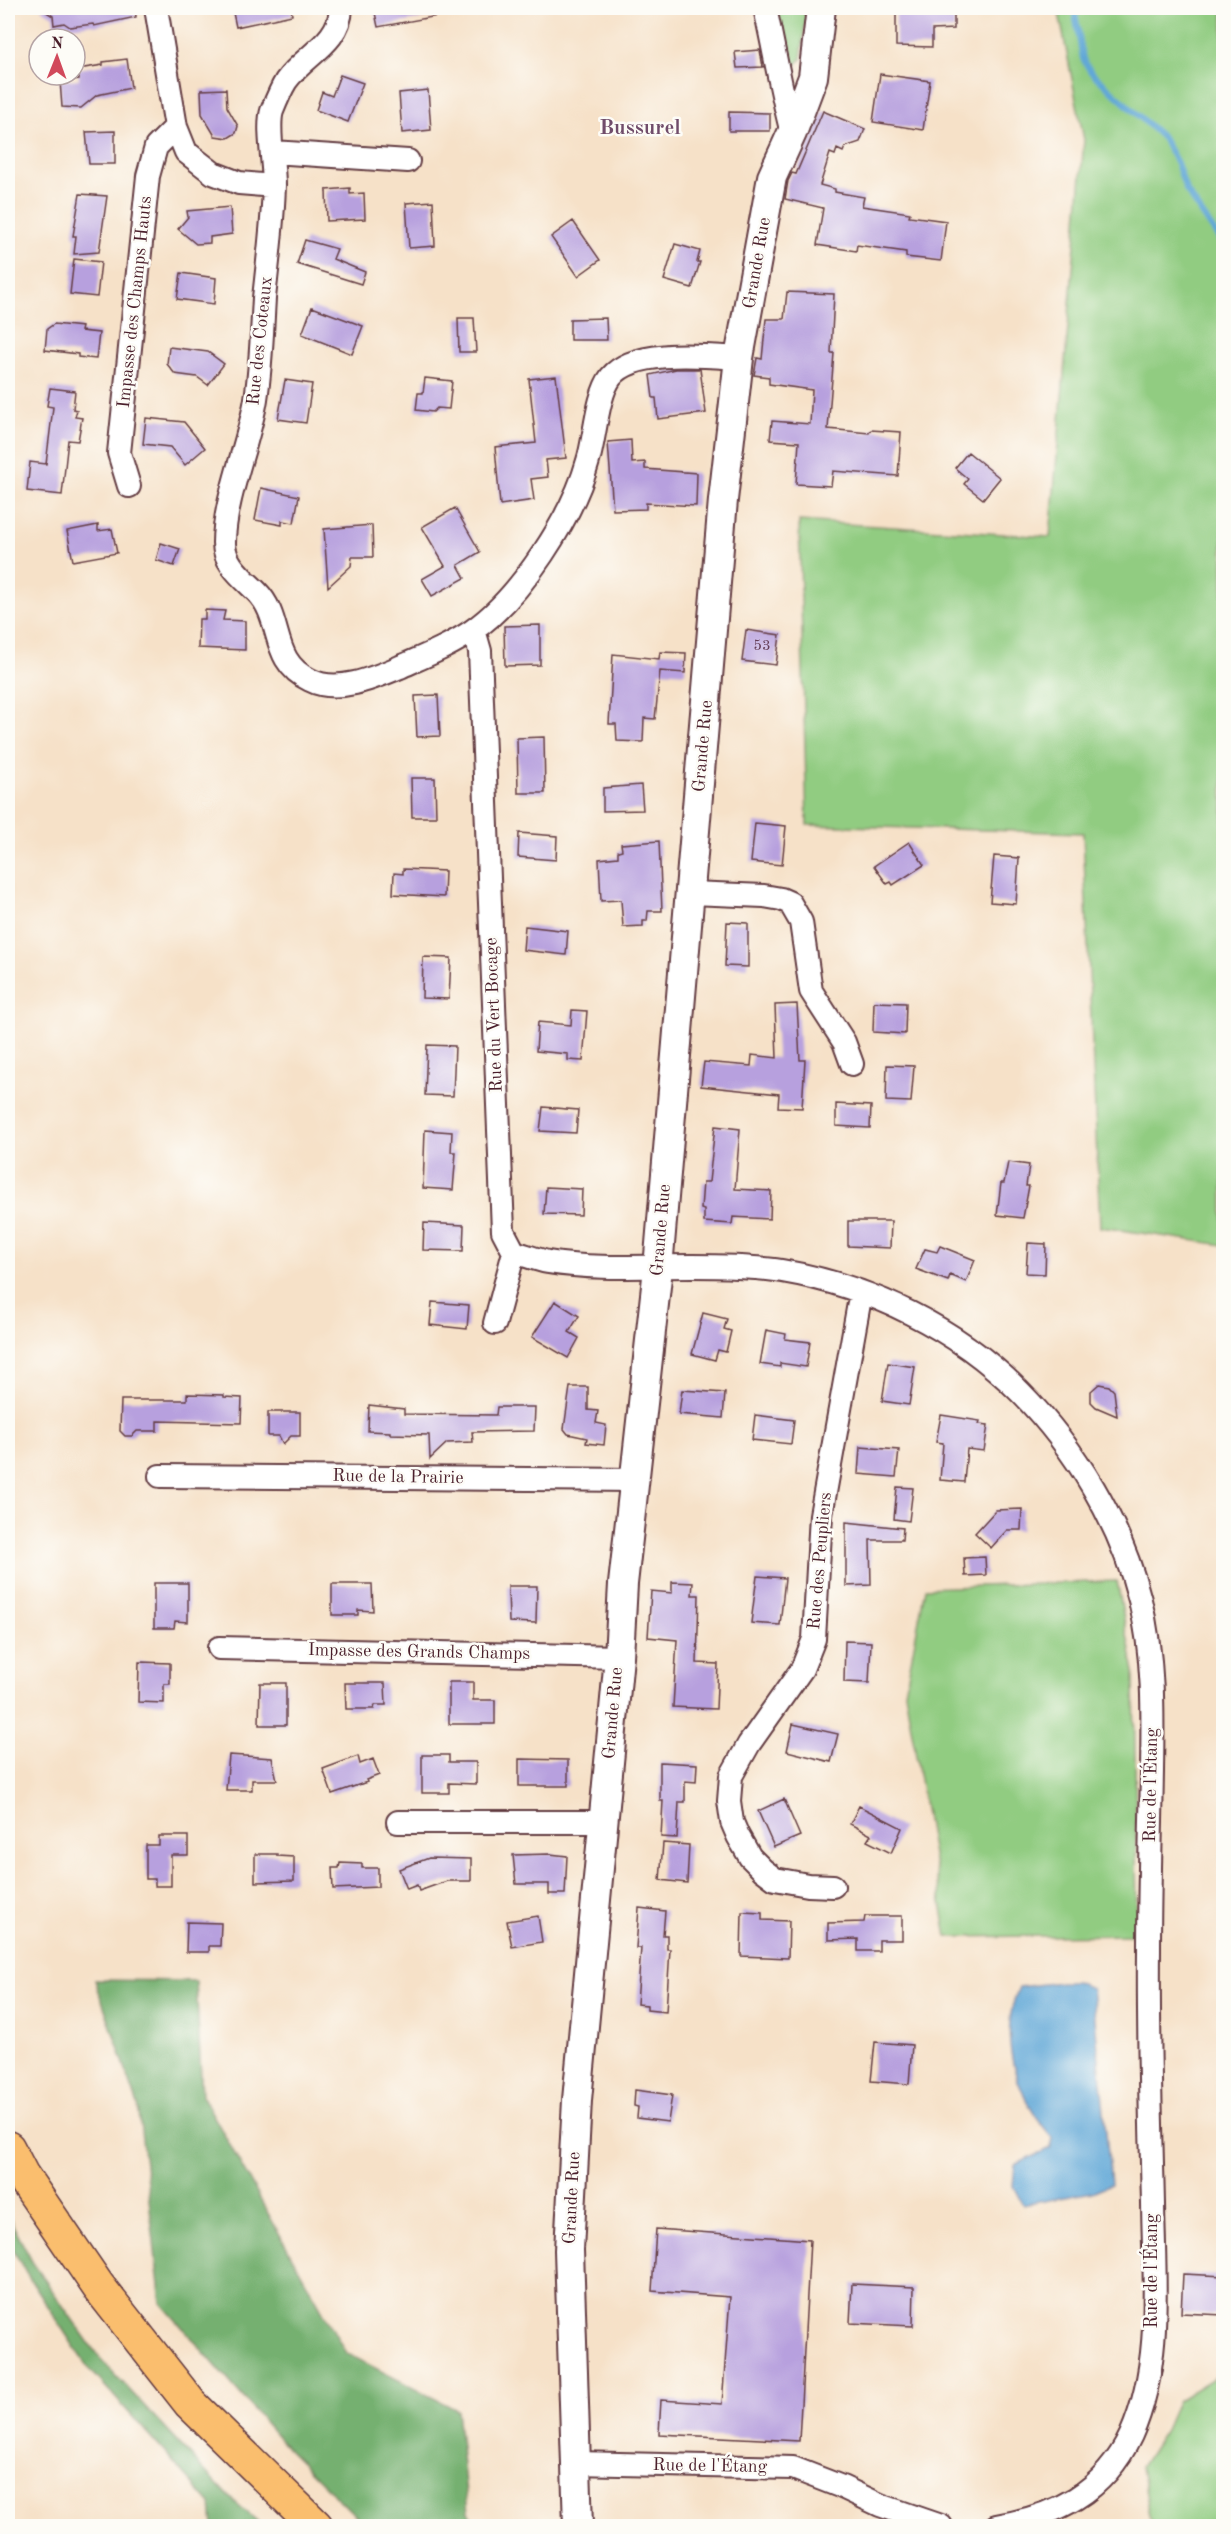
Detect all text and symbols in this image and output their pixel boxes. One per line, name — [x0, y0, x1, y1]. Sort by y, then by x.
north arrow — [27, 27, 87, 87]
text: N — [51, 36, 64, 52]
district label: Bussurel — [599, 118, 681, 139]
street label: Impasse des Champs Hauts — [115, 195, 155, 409]
street label: Grande Rue — [740, 216, 774, 310]
street label: Rue des Coteaux — [244, 276, 276, 406]
house number: 53 — [753, 639, 771, 654]
street label: Grande Rue — [690, 699, 716, 793]
street label: Rue du Vert Bocage — [482, 937, 506, 1093]
street label: Grande Rue — [648, 1183, 674, 1277]
street label: Rue de la Prairie — [332, 1467, 464, 1487]
street label: Rue des Peupliers — [805, 1491, 835, 1631]
street label: Impasse des Grands Champs — [308, 1641, 531, 1663]
street label: Grande Rue — [600, 1666, 626, 1760]
street label: Rue de l'Étang — [1137, 1727, 1161, 1843]
street label: Grande Rue — [561, 2151, 583, 2245]
street label: Rue de l'Étang — [1139, 2213, 1161, 2328]
street label: Rue de l'Étang — [652, 2452, 768, 2476]

